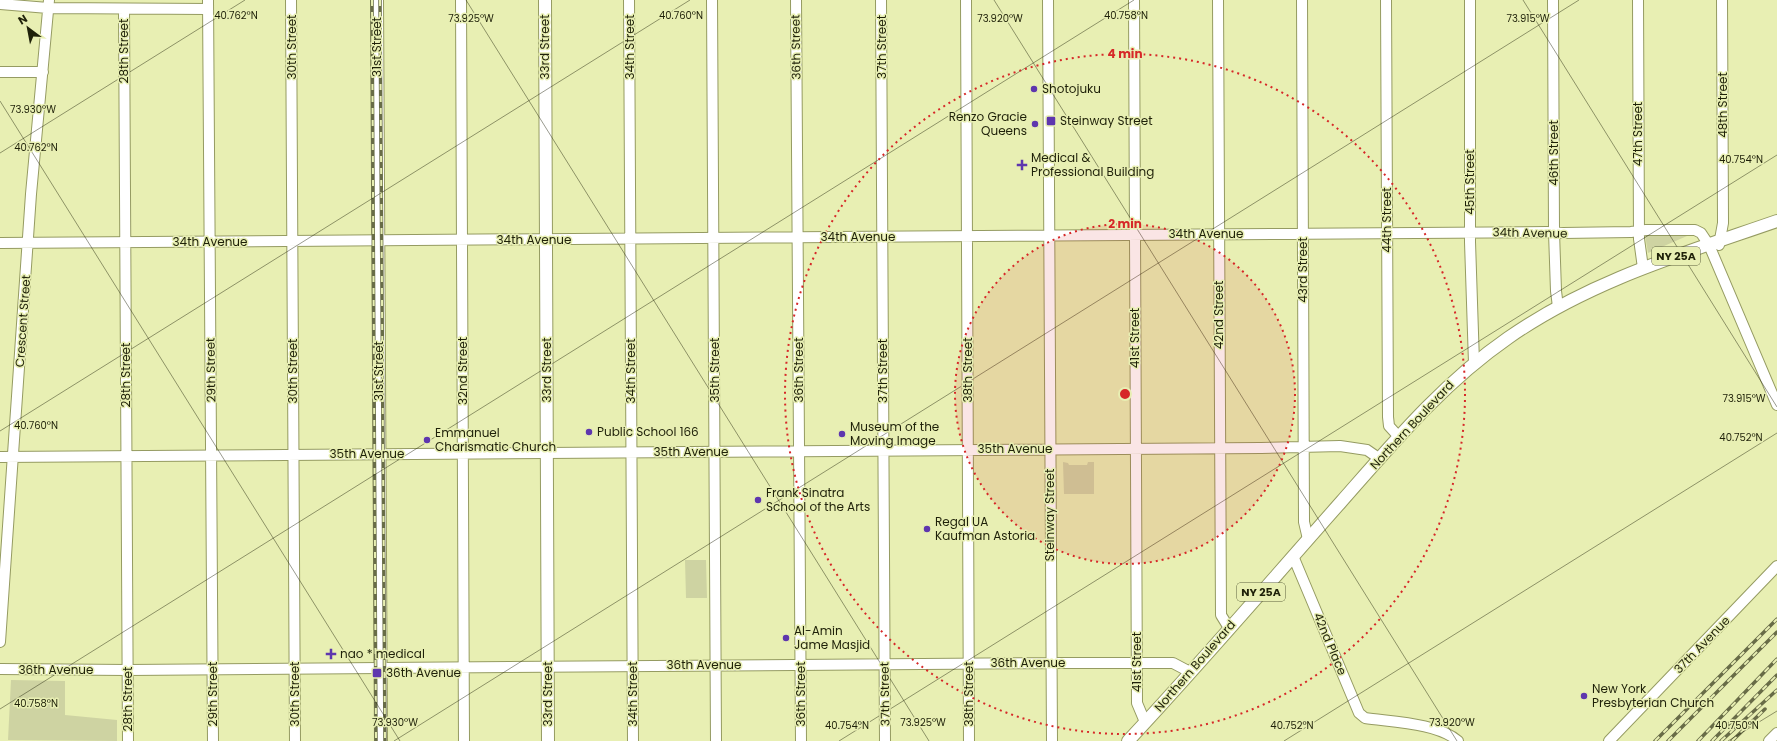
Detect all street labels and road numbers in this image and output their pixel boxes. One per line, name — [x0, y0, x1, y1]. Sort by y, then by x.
street label: 33rd Street — [536, 14, 553, 80]
street label: 34th Street — [621, 14, 638, 80]
street label: 36th Street — [786, 14, 805, 80]
street label: 30th Street — [283, 15, 300, 80]
street label: 37th Street — [873, 15, 890, 79]
street label: 31st Street — [368, 17, 385, 77]
street label: 28th Street — [115, 19, 132, 83]
street label: 48th Street — [1714, 72, 1731, 138]
street label: 47th Street — [1629, 102, 1646, 166]
street label: 46th Street — [1545, 120, 1562, 186]
street label: 45th Street — [1461, 149, 1478, 215]
street label: 44th Street — [1378, 187, 1395, 253]
street label: 34th Avenue — [1492, 223, 1568, 242]
street label: 34th Avenue — [1169, 225, 1243, 242]
street label: 34th Avenue — [821, 228, 895, 245]
street label: 34th Avenue — [497, 231, 571, 248]
street label: 34th Avenue — [173, 233, 247, 250]
street label: 43rd Street — [1294, 237, 1311, 303]
road number: NY 25A — [1652, 247, 1700, 265]
street label: Crescent Street — [11, 274, 34, 368]
street label: 42nd Street — [1210, 281, 1227, 349]
street label: 41st Street — [1126, 308, 1143, 368]
street label: 29th Street — [201, 337, 220, 403]
street label: 32nd Street — [454, 337, 471, 405]
street label: 33rd Street — [538, 337, 555, 403]
street label: 36th Street — [790, 337, 807, 403]
street label: 38th Street — [959, 337, 976, 403]
street label: 34th Street — [622, 338, 639, 404]
street label: 35th Street — [706, 338, 723, 403]
street label: 30th Street — [284, 339, 301, 404]
street label: 37th Street — [874, 339, 891, 403]
street label: 31st Street — [370, 341, 387, 401]
street label: 28th Street — [117, 343, 134, 407]
street label: Northern Boulevard — [1366, 376, 1457, 473]
street label: 35th Avenue — [978, 440, 1052, 457]
street label: 35th Avenue — [654, 443, 728, 460]
street label: 35th Avenue — [330, 445, 404, 462]
street label: Steinway Street — [1041, 469, 1058, 561]
road number: NY 25A — [1237, 583, 1285, 601]
street label: 42nd Place — [1310, 610, 1351, 678]
street label: 37th Avenue — [1670, 612, 1733, 677]
street label: Northern Boulevard — [1150, 616, 1239, 715]
street label: 41st Street — [1128, 632, 1145, 692]
street label: 36th Avenue — [990, 654, 1066, 671]
street label: 36th Avenue — [666, 656, 742, 673]
street label: 36th Avenue — [18, 661, 94, 678]
street label: 33rd Street — [539, 661, 556, 727]
street label: 34th Street — [624, 661, 641, 727]
street label: 36th Street — [792, 661, 809, 727]
street label: 38th Street — [960, 661, 977, 727]
street label: 29th Street — [204, 662, 221, 726]
street label: 30th Street — [286, 662, 303, 727]
street label: 37th Street — [875, 662, 894, 726]
street label: 28th Street — [119, 667, 136, 731]

